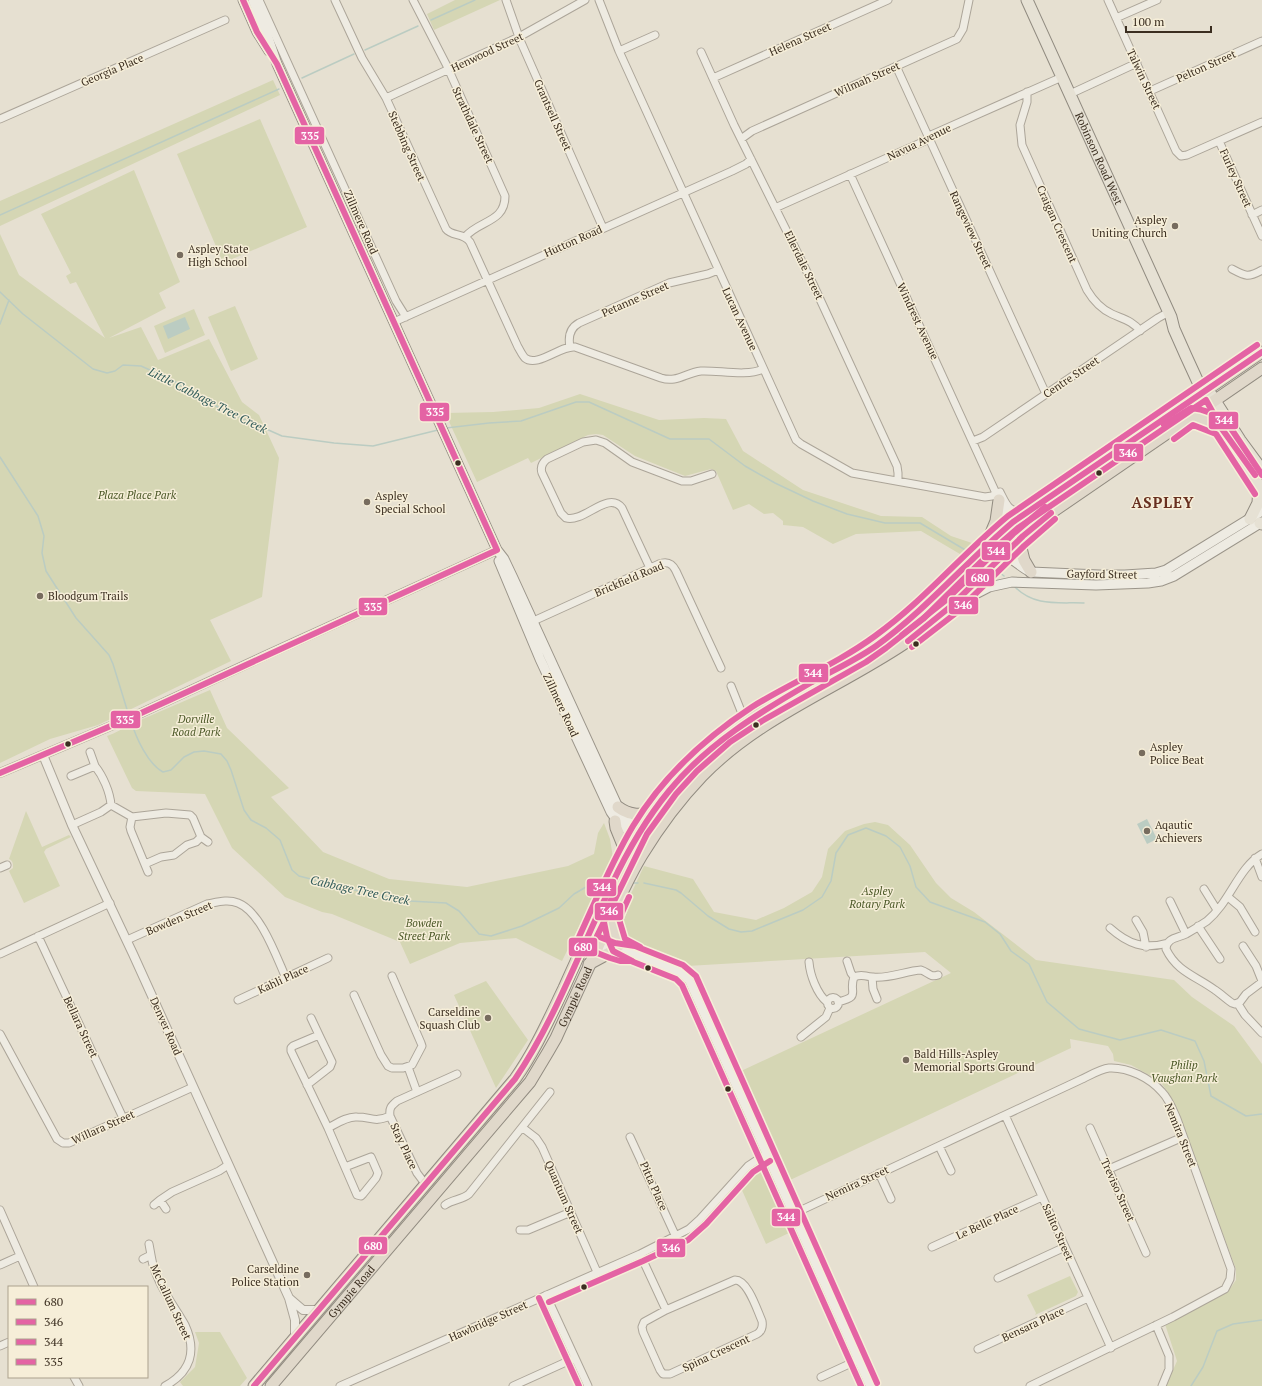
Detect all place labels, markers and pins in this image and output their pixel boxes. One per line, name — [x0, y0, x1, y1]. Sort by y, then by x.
place label: Aspley Uniting Church — [1092, 213, 1168, 240]
marker: Aspley Uniting Church — [1170, 221, 1180, 231]
place label: Aspley State High School — [188, 242, 249, 269]
marker: Aspley State High School — [175, 250, 185, 260]
unlabelled marker — [453, 458, 463, 468]
unlabelled marker — [1094, 468, 1104, 478]
place label: Aspley Special School — [375, 489, 446, 516]
marker: Aspley Special School — [362, 497, 372, 507]
place label: Bloodgum Trails — [48, 589, 128, 603]
marker: Bloodgum Trails — [35, 591, 45, 601]
unlabelled marker — [911, 639, 921, 649]
unlabelled marker — [751, 720, 761, 730]
unlabelled marker — [63, 739, 73, 749]
place label: Aspley Police Beat — [1150, 740, 1204, 767]
marker: Aspley Police Beat — [1137, 748, 1147, 758]
place label: Aqautic Achievers — [1155, 818, 1202, 845]
marker: Aqautic Achievers — [1142, 826, 1152, 836]
unlabelled marker — [643, 963, 653, 973]
place label: Carseldine Squash Club — [420, 1005, 480, 1032]
marker: Carseldine Squash Club — [483, 1013, 493, 1023]
place label: Bald Hills-Aspley Memorial Sports Ground — [914, 1047, 1035, 1074]
marker: Bald Hills-Aspley Memorial Sports Ground — [901, 1055, 911, 1065]
unlabelled marker — [723, 1084, 733, 1094]
place label: Carseldine Police Station — [231, 1262, 299, 1289]
marker: Carseldine Police Station — [302, 1270, 312, 1280]
unlabelled marker — [579, 1282, 589, 1292]

